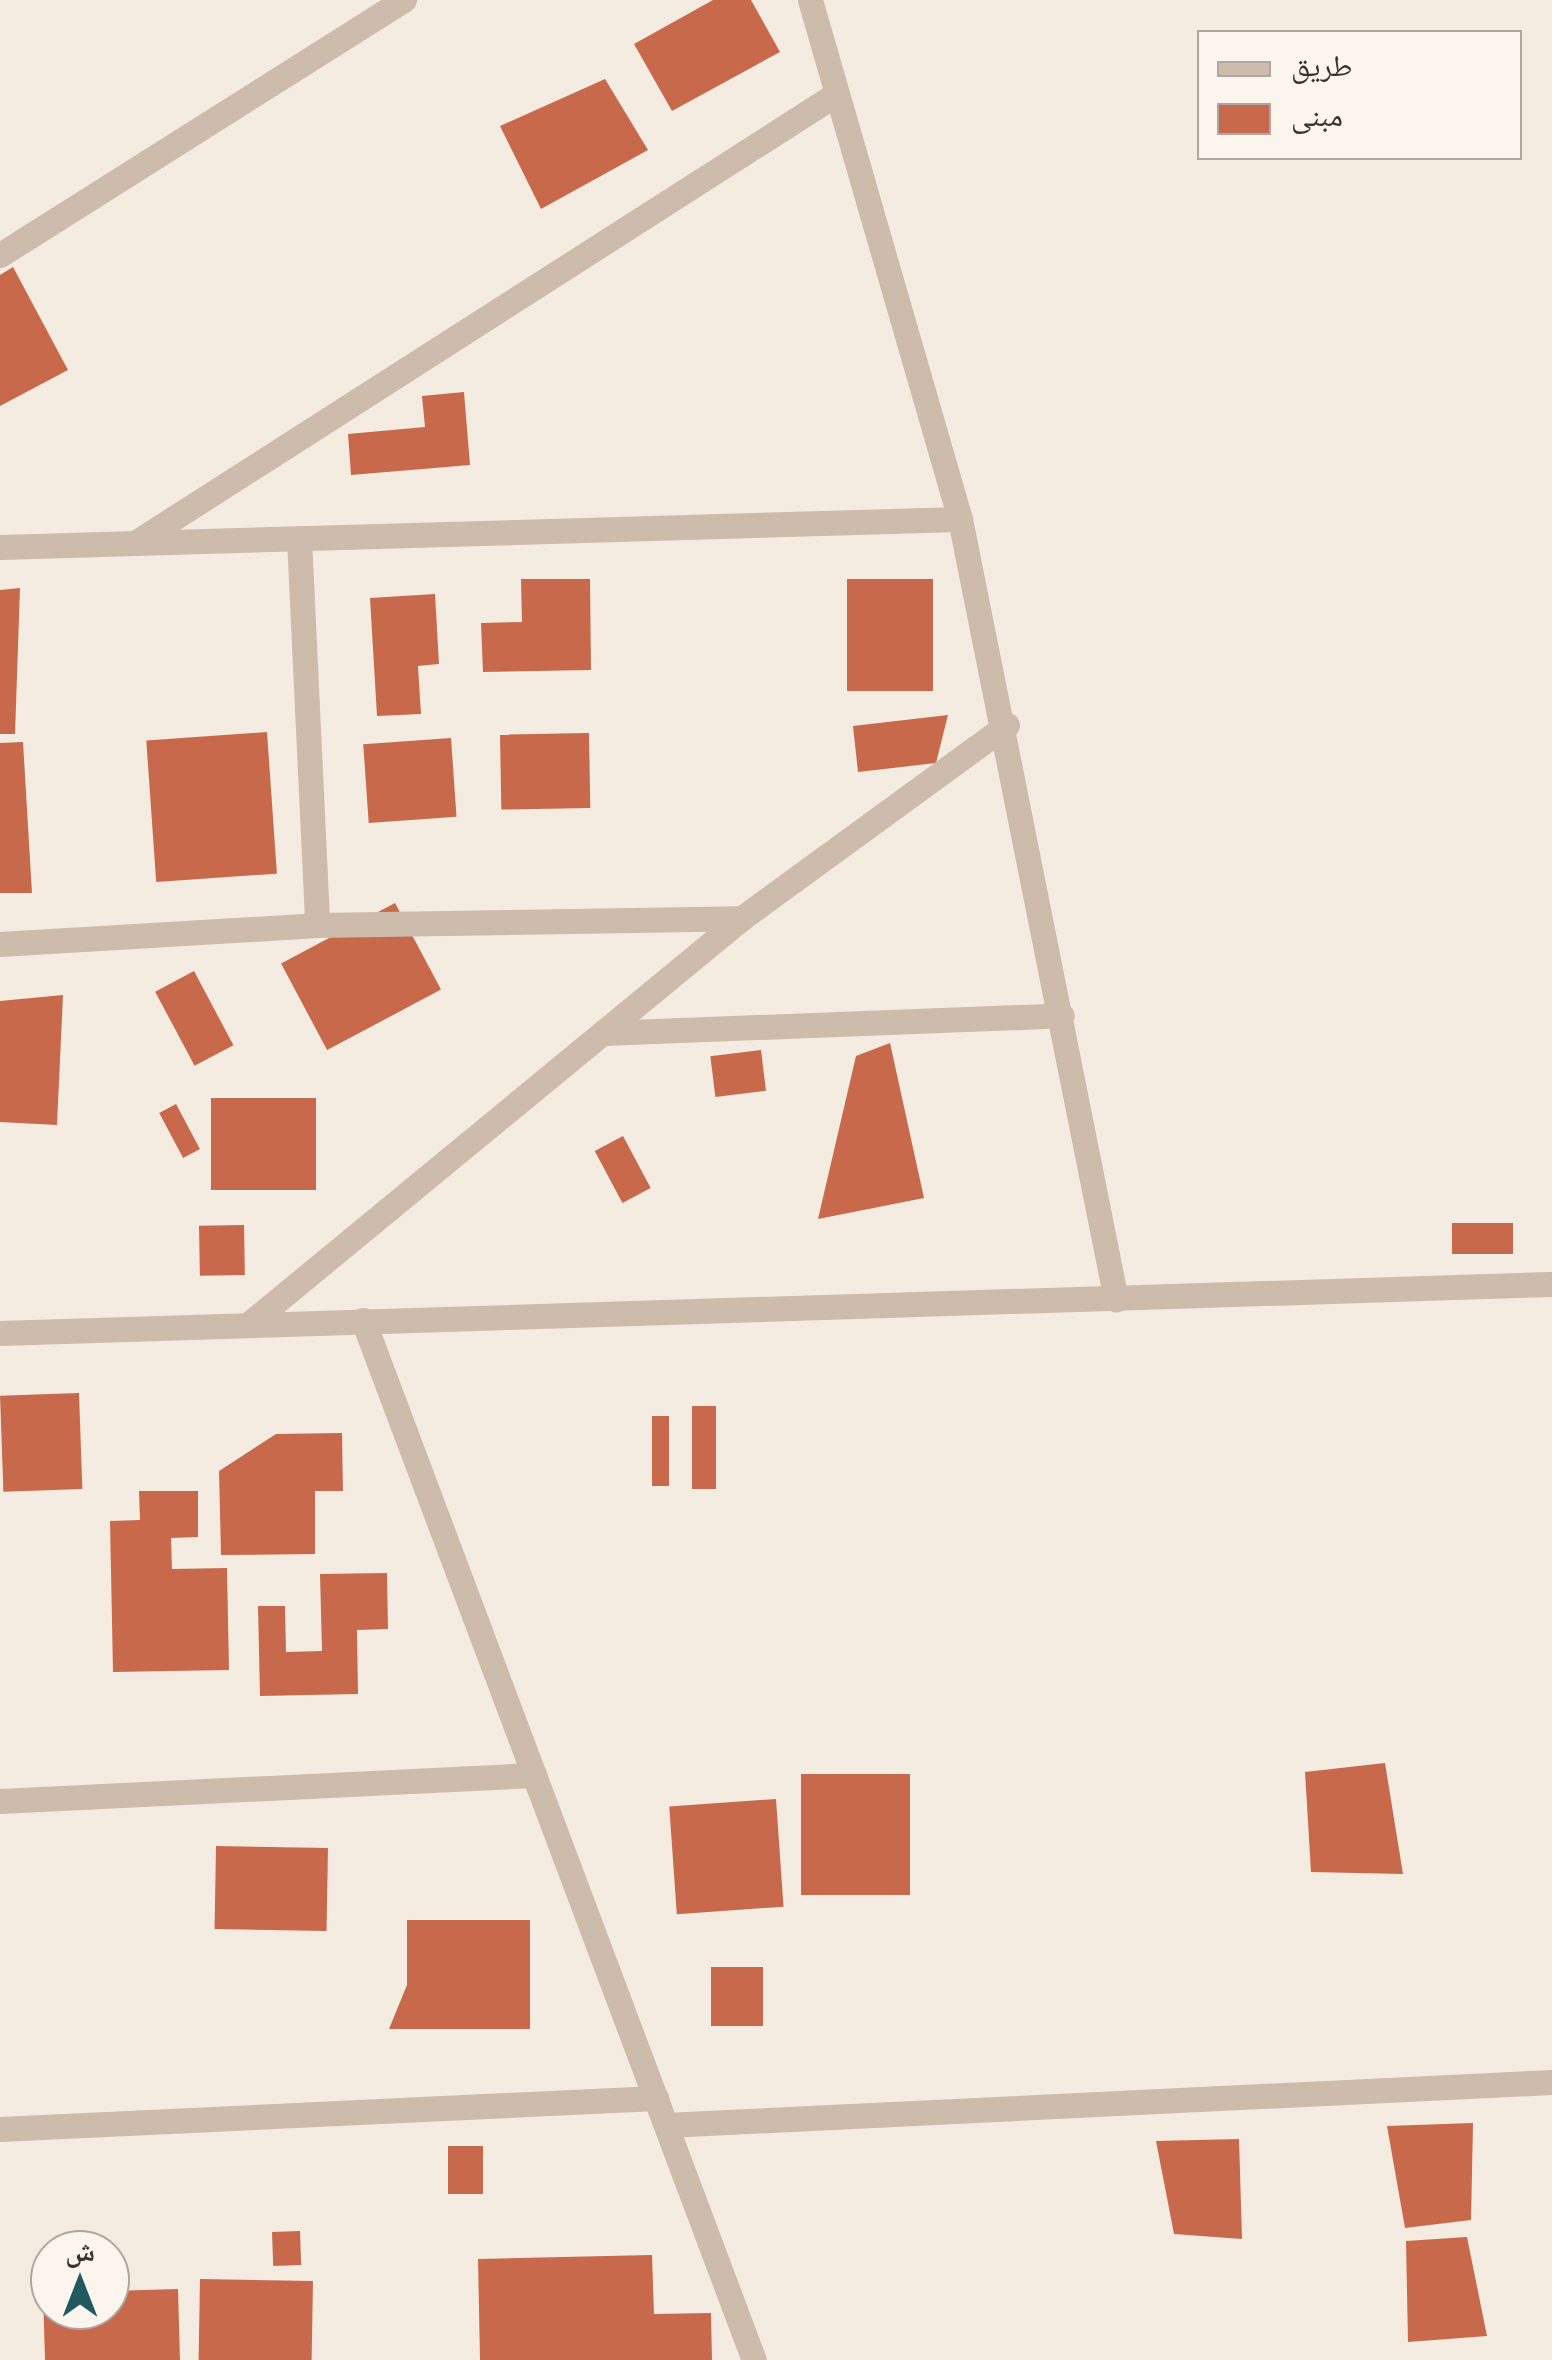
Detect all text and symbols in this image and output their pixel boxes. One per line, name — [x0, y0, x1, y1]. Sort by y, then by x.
legend — [1197, 30, 1522, 160]
text: طريق — [1291, 48, 1352, 84]
text: مبنى — [1291, 98, 1343, 134]
north arrow — [30, 2230, 130, 2330]
text: ش — [65, 2235, 95, 2268]

